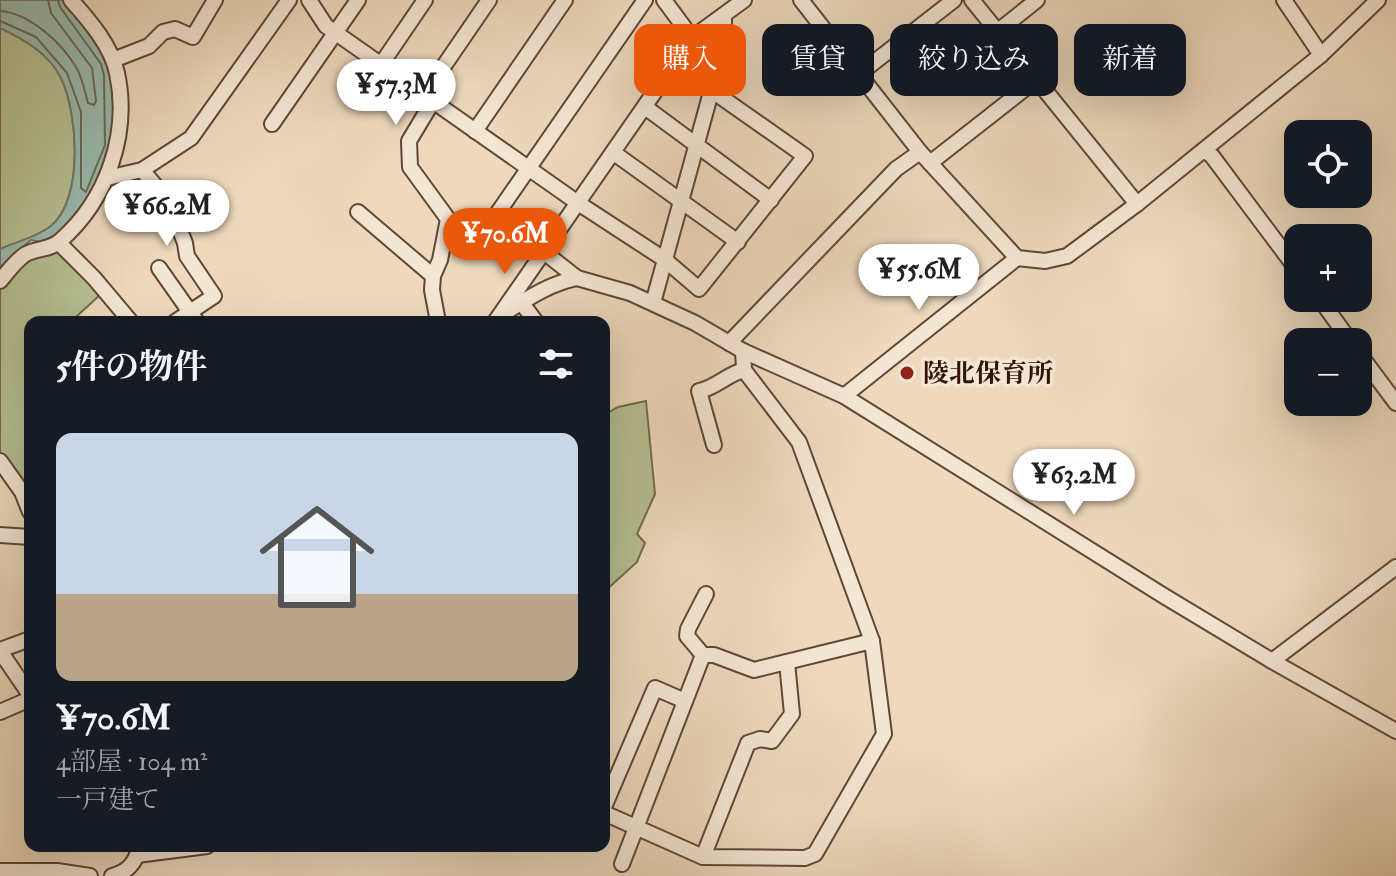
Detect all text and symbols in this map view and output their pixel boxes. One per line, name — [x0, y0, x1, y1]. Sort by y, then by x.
chip: 購入 — [634, 24, 746, 96]
chip: 賃貸 — [762, 24, 874, 96]
chip: 絞り込み — [890, 24, 1058, 96]
chip: 新着 — [1074, 24, 1186, 96]
pin: ¥57.3M — [331, 59, 461, 127]
text: ¥57.3M — [355, 69, 437, 101]
map controls — [1284, 120, 1372, 416]
button: locate — [1284, 120, 1372, 208]
pin: ¥66.2M — [102, 180, 232, 248]
text: ¥66.2M — [122, 190, 212, 222]
pin: ¥70.6M — [440, 208, 570, 276]
text: ¥70.6M — [461, 218, 549, 250]
button: + — [1284, 224, 1372, 312]
pin: ¥55.6M — [854, 244, 984, 312]
text: ¥55.6M — [876, 254, 962, 286]
button: − — [1284, 328, 1372, 416]
icon: filters — [534, 342, 578, 386]
text: 5件の物件 — [56, 346, 207, 389]
place label: 陵北保育所 — [923, 358, 1053, 390]
marker: 陵北保育所 — [898, 364, 916, 382]
pin: ¥63.2M — [1009, 449, 1139, 517]
text: ¥63.2M — [1031, 459, 1117, 491]
icon: home — [245, 485, 389, 629]
text: ¥70.6M — [56, 697, 171, 740]
text: 4部屋 · 104 m² — [56, 746, 207, 778]
text: 一戸建て — [56, 784, 160, 816]

